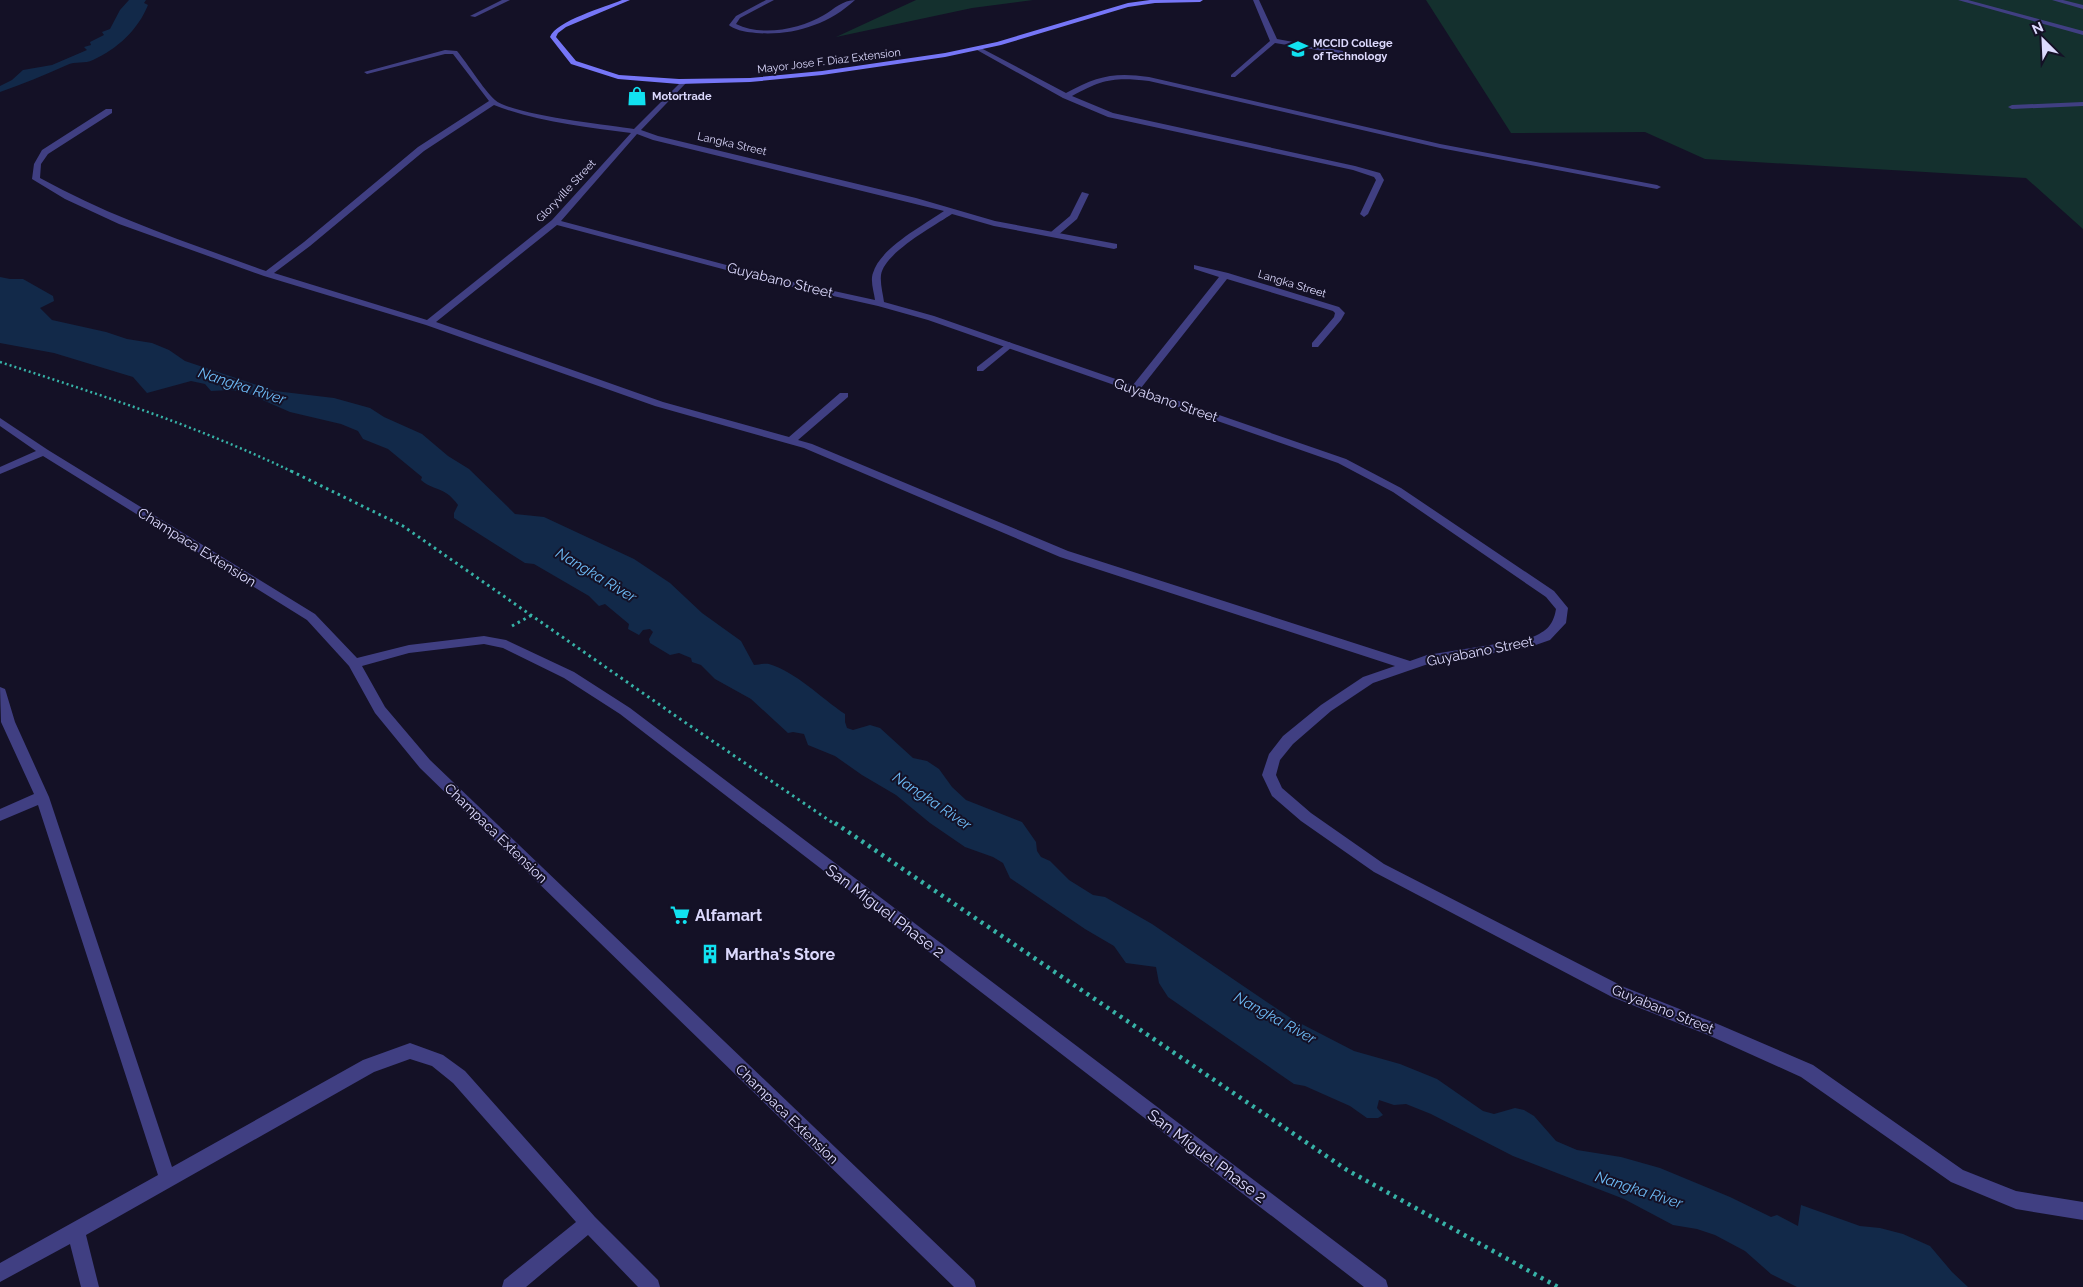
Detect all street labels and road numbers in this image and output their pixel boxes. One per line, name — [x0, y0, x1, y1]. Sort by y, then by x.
street label: Mayor Jose F. Diaz Extension — [757, 46, 901, 76]
street label: Langka Street — [696, 130, 768, 158]
street label: Gloryville Street — [534, 157, 599, 225]
street label: Guyabano Street — [725, 259, 835, 301]
street label: Langka Street — [1256, 267, 1328, 301]
street label: Guyabano Street — [1112, 375, 1220, 425]
street label: Champaca Extension — [135, 504, 259, 590]
street label: Guyabano Street — [1425, 633, 1535, 669]
street label: Champaca Extension — [441, 780, 551, 886]
street label: San Miguel Phase 2 — [822, 860, 948, 962]
street label: Guyabano Street — [1610, 981, 1717, 1037]
street label: Champaca Extension — [732, 1061, 842, 1167]
street label: San Miguel Phase 2 — [1144, 1105, 1270, 1207]

